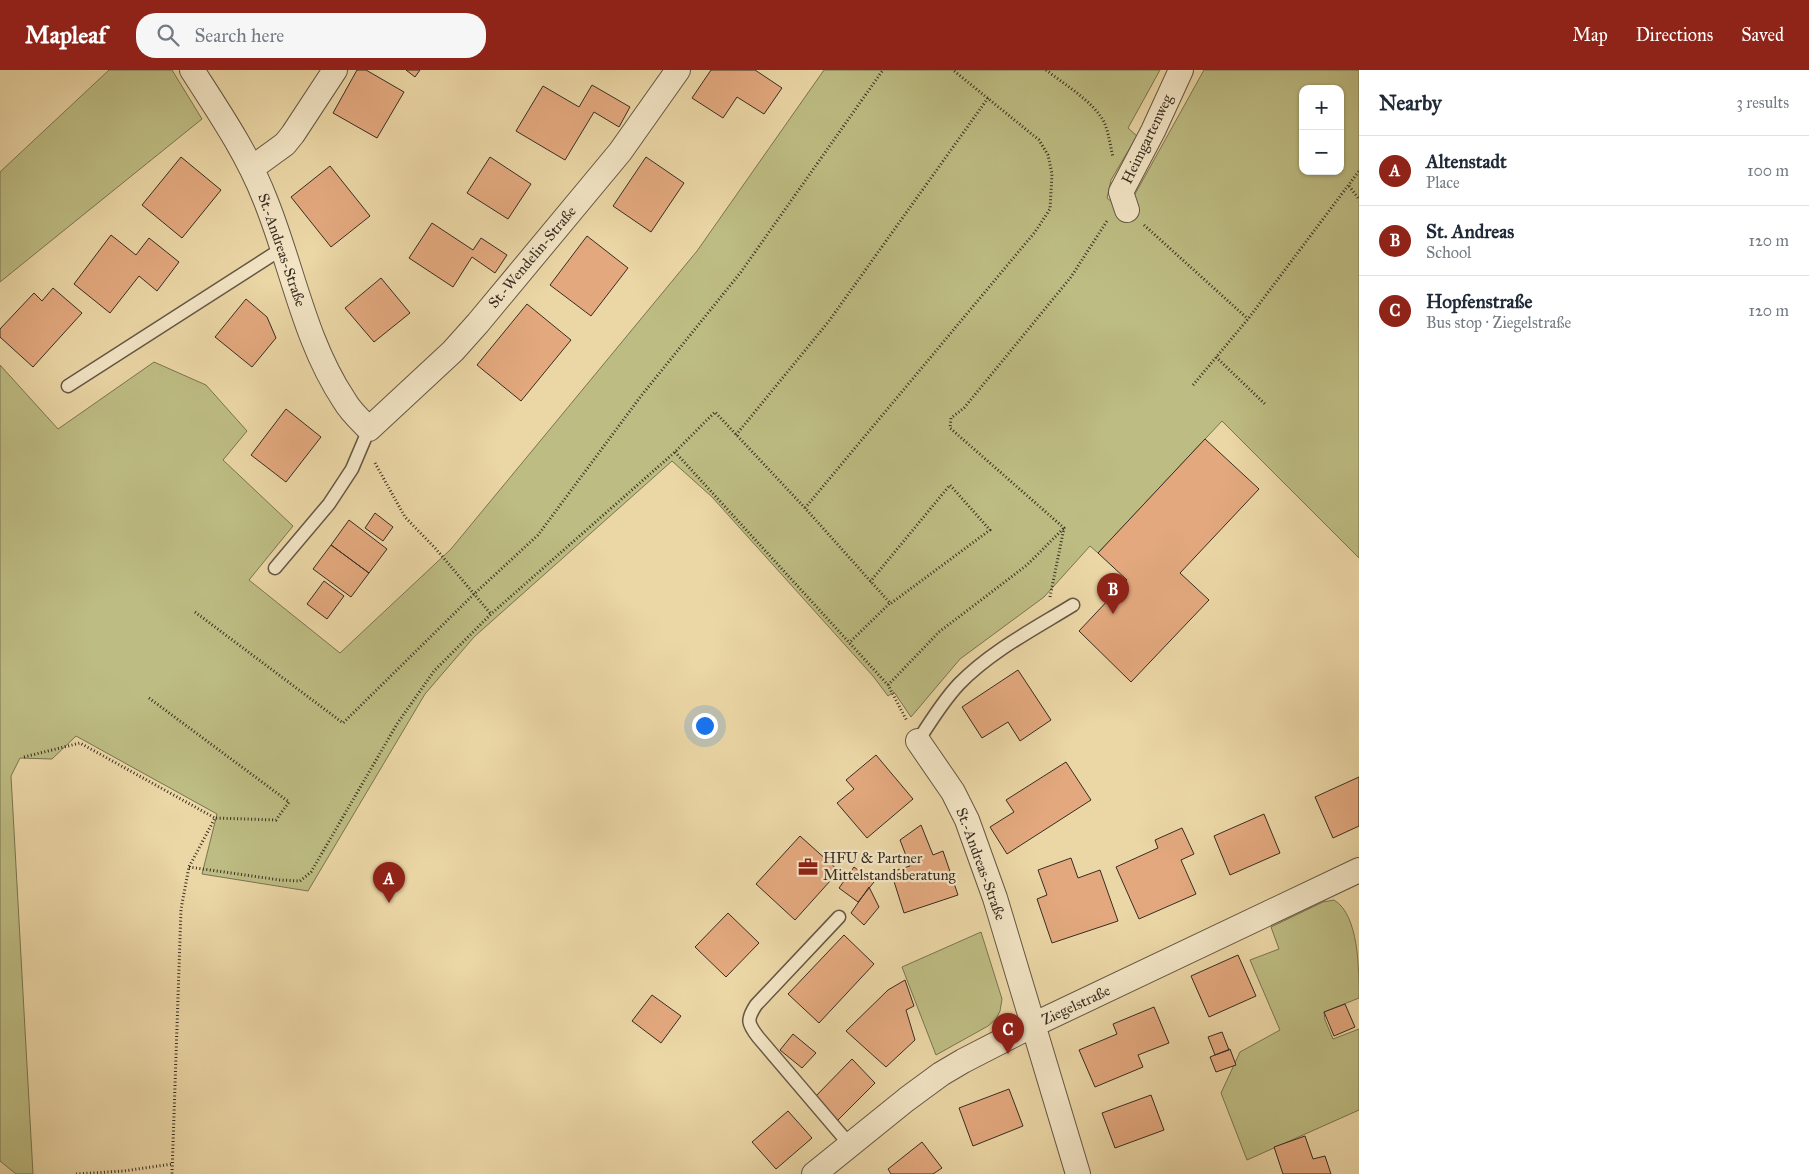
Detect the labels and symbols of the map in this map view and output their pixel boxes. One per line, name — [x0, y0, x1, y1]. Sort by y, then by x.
street label: Heimgartenweg — [1118, 90, 1177, 187]
street label: St.-Andreas-Straße — [254, 191, 310, 309]
street label: St.-Wendelin-Straße — [484, 202, 580, 312]
pin: B — [1097, 573, 1129, 614]
your location — [692, 713, 718, 739]
street label: St.-Andreas-Straße — [952, 805, 1010, 923]
place label: HFU & Partner Mittelstandsberatung — [823, 849, 957, 884]
office icon: HFU & Partner Mittelstandsberatung — [797, 856, 819, 878]
pin: A — [373, 862, 405, 903]
street label: Ziegelstraße — [1039, 981, 1113, 1029]
pin: C — [992, 1013, 1024, 1054]

